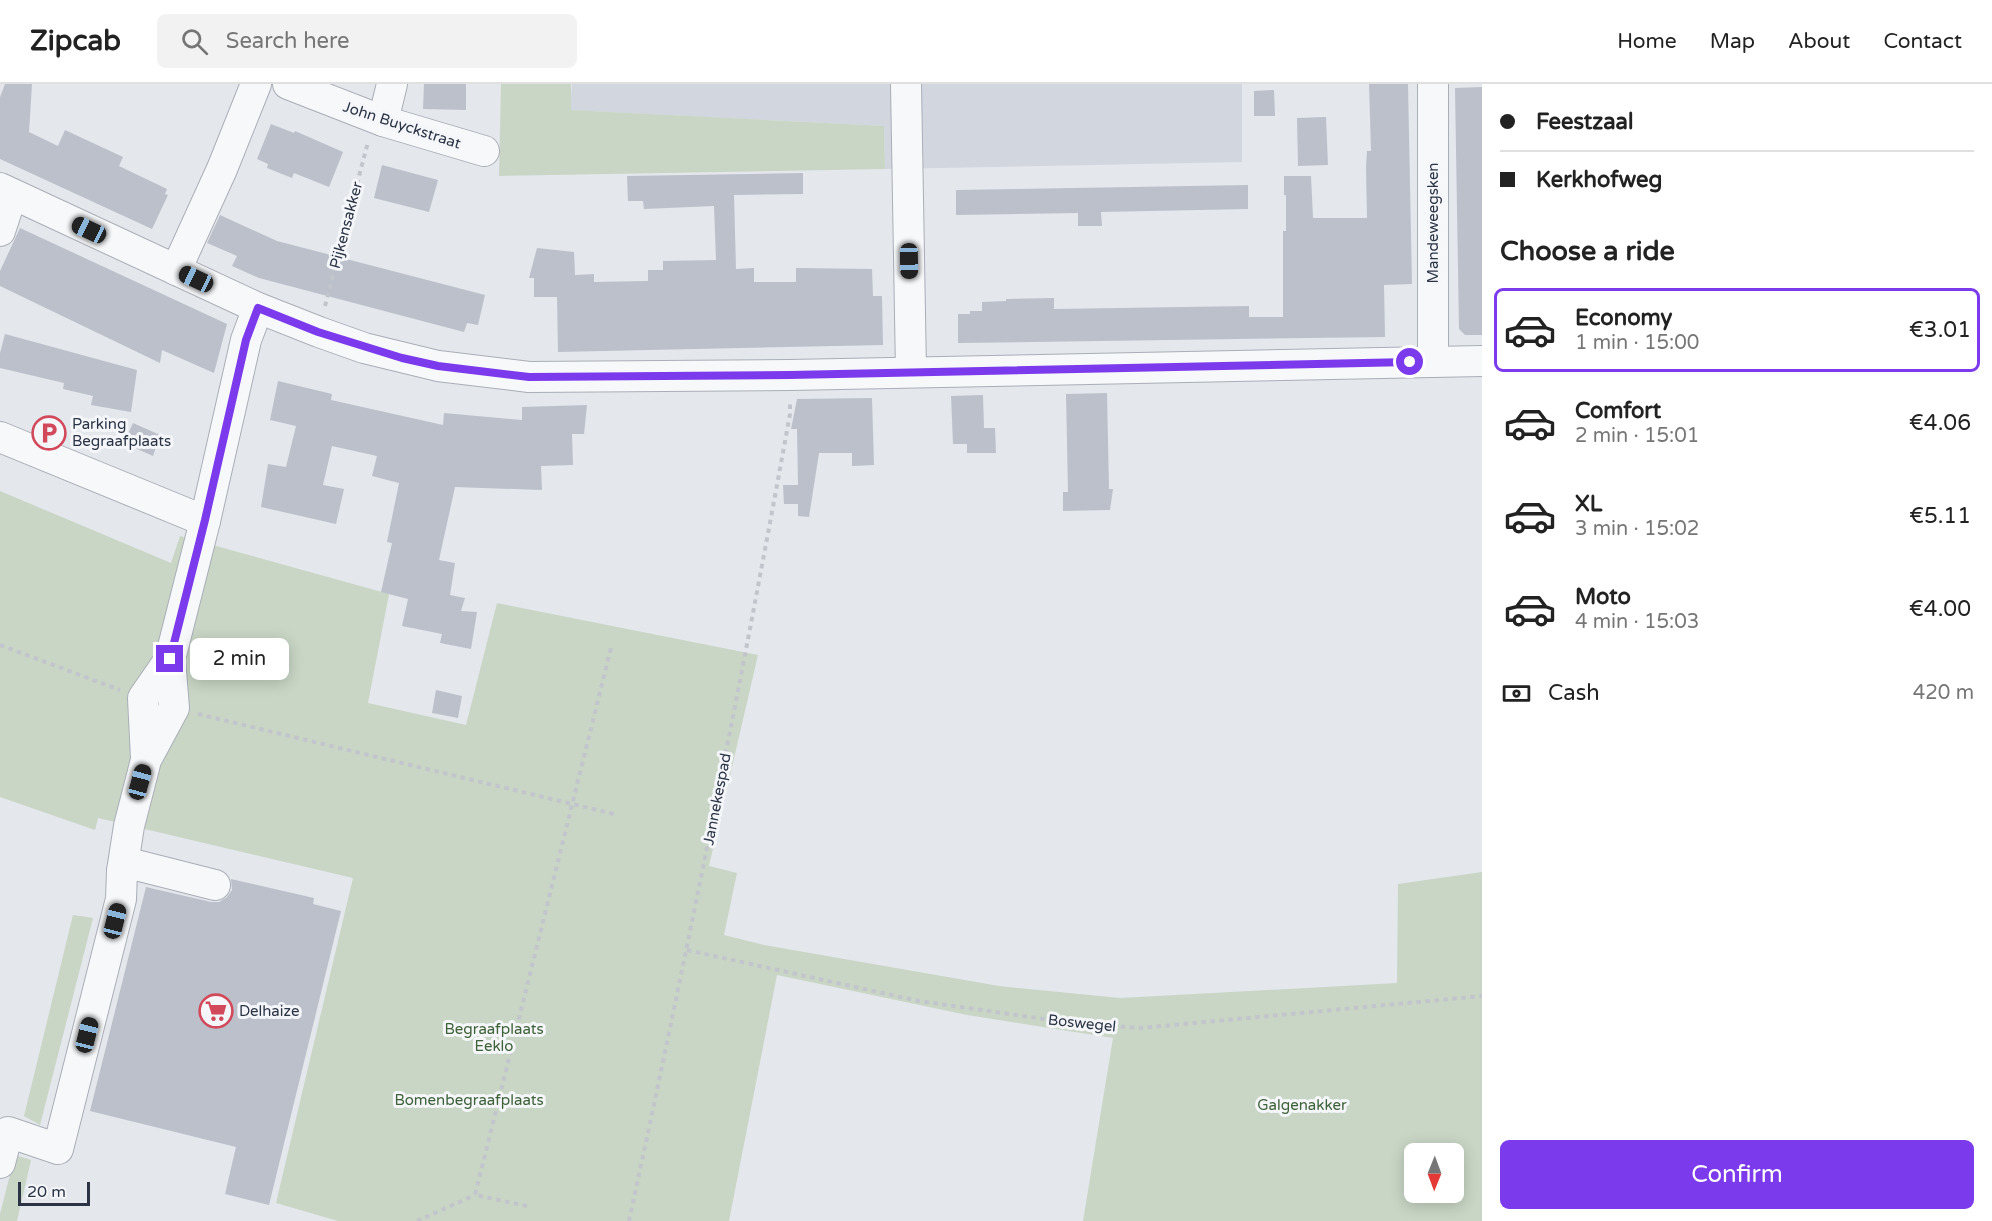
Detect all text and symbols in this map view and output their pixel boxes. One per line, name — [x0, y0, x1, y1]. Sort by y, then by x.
search box — [157, 14, 577, 68]
text: Zipcab — [30, 24, 121, 58]
icon: search — [178, 25, 211, 58]
text: Search here — [226, 28, 350, 54]
text: Home — [1617, 29, 1677, 54]
text: Map — [1710, 29, 1755, 54]
text: About — [1788, 29, 1850, 54]
text: Contact — [1883, 29, 1962, 54]
street label: John Buyckstraat — [341, 97, 463, 153]
text: Feestzaal — [1536, 109, 1633, 135]
street label: Mandeweegsken — [1424, 162, 1442, 284]
text: Kerkhofweg — [1536, 167, 1662, 193]
street label: Pijkensakker — [326, 179, 366, 270]
car — [69, 214, 109, 246]
text: Choose a ride — [1500, 235, 1675, 268]
car — [900, 243, 918, 279]
car — [176, 263, 216, 295]
icon: car — [1503, 303, 1557, 357]
text: Economy — [1575, 305, 1672, 331]
text: €3.01 — [1909, 317, 1971, 343]
text: 1 min · 15:00 — [1575, 331, 1699, 355]
route start — [1396, 348, 1423, 375]
icon: car — [1503, 396, 1557, 450]
text: Comfort — [1575, 398, 1661, 424]
text: €4.06 — [1909, 410, 1971, 436]
parking icon: Parking Begraafplaats — [31, 415, 67, 451]
place label: Parking Begraafplaats — [72, 415, 171, 450]
text: 2 min · 15:01 — [1575, 424, 1699, 448]
icon: car — [1503, 489, 1557, 543]
text: XL — [1575, 491, 1602, 517]
text: €5.11 — [1909, 503, 1971, 529]
text: 3 min · 15:02 — [1575, 517, 1699, 541]
icon: car — [1503, 582, 1557, 636]
text: Moto — [1575, 584, 1631, 610]
text: €4.00 — [1909, 596, 1971, 622]
text: 4 min · 15:03 — [1575, 610, 1699, 634]
callout: 2 min — [191, 638, 290, 680]
route end — [156, 645, 183, 672]
text: 2 min — [213, 647, 266, 671]
icon: cash — [1500, 677, 1533, 710]
text: Cash — [1548, 680, 1600, 706]
text: 420 m — [1913, 681, 1974, 705]
street label: Jannekespad — [699, 751, 735, 847]
car — [127, 762, 153, 802]
car — [102, 901, 128, 941]
supermarket icon: Delhaize — [198, 993, 234, 1029]
place label: Delhaize — [239, 1002, 299, 1020]
street label: Boswegel — [1047, 1010, 1117, 1036]
car — [74, 1015, 100, 1055]
park label: Begraafplaats Eeklo — [444, 1020, 544, 1055]
park label: Bomenbegraafplaats — [394, 1091, 544, 1109]
park label: Galgenakker — [1257, 1096, 1347, 1114]
button: Confirm — [1500, 1140, 1974, 1209]
north arrow — [1404, 1143, 1464, 1203]
map controls — [1404, 1143, 1464, 1203]
scale bar — [18, 1179, 90, 1206]
text: 20 m — [27, 1182, 66, 1202]

